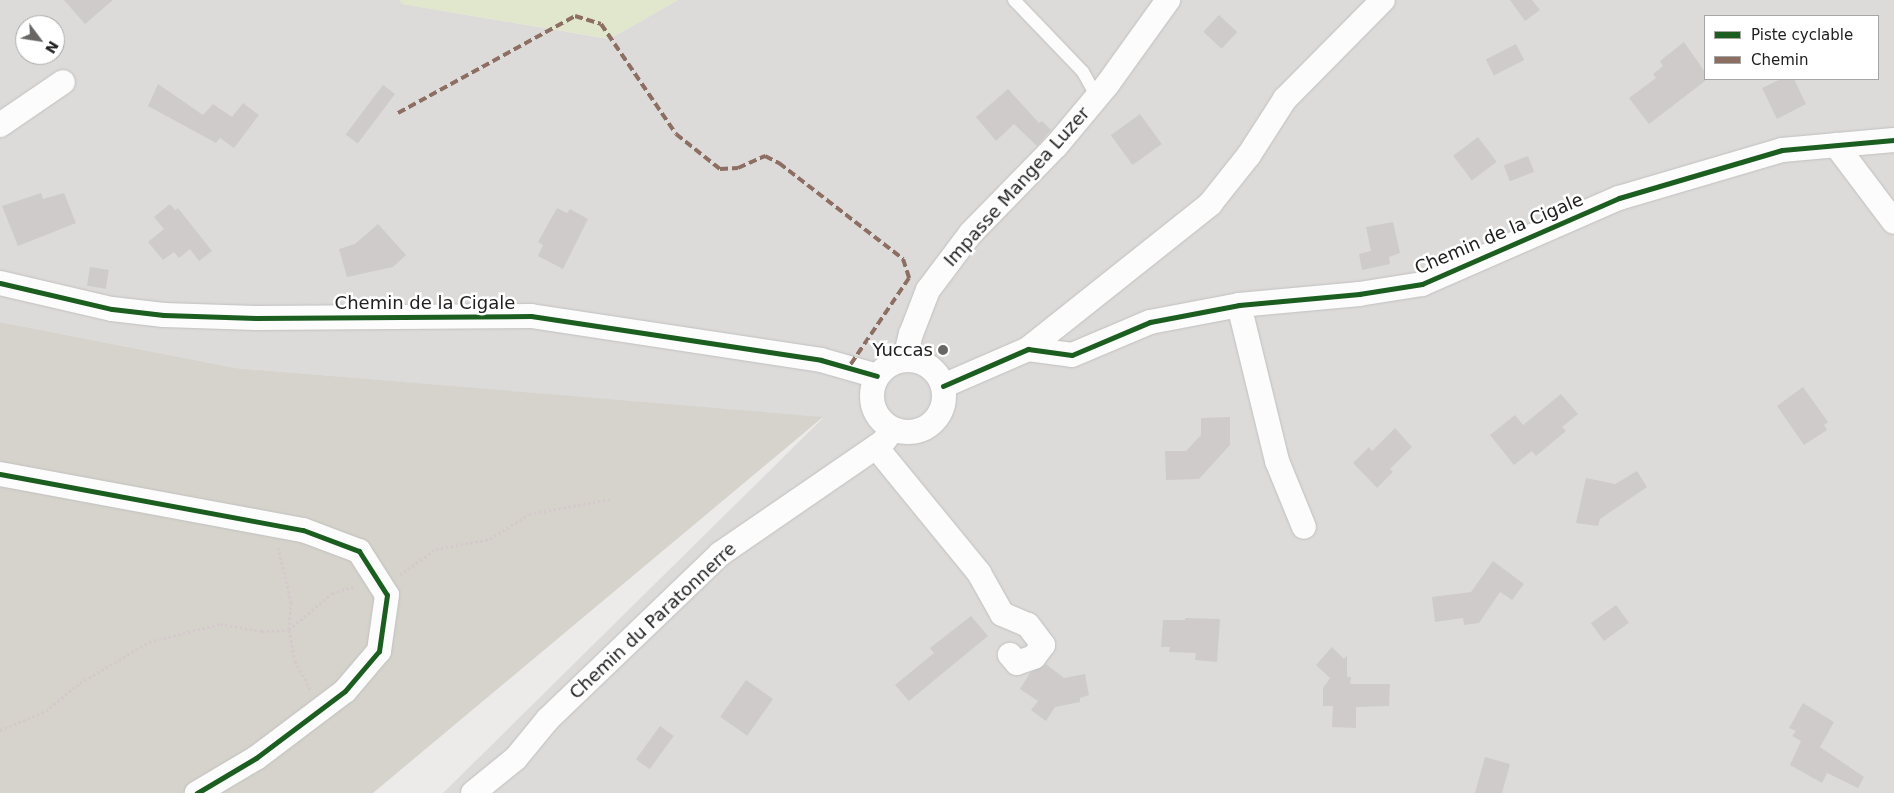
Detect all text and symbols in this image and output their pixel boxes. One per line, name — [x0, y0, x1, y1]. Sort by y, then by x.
north arrow — [15, 15, 65, 65]
legend — [1704, 15, 1879, 80]
text: Piste cyclable — [1751, 26, 1853, 44]
text: N — [42, 38, 62, 56]
text: Chemin — [1751, 51, 1809, 69]
street label: Impasse Mangea Luzer — [940, 103, 1094, 271]
street label: Chemin de la Cigale — [1412, 189, 1586, 279]
street label: Chemin de la Cigale — [335, 292, 515, 314]
place label: Yuccas — [872, 339, 933, 361]
marker: Yuccas — [937, 344, 949, 356]
street label: Chemin du Paratonnerre — [565, 538, 741, 704]

